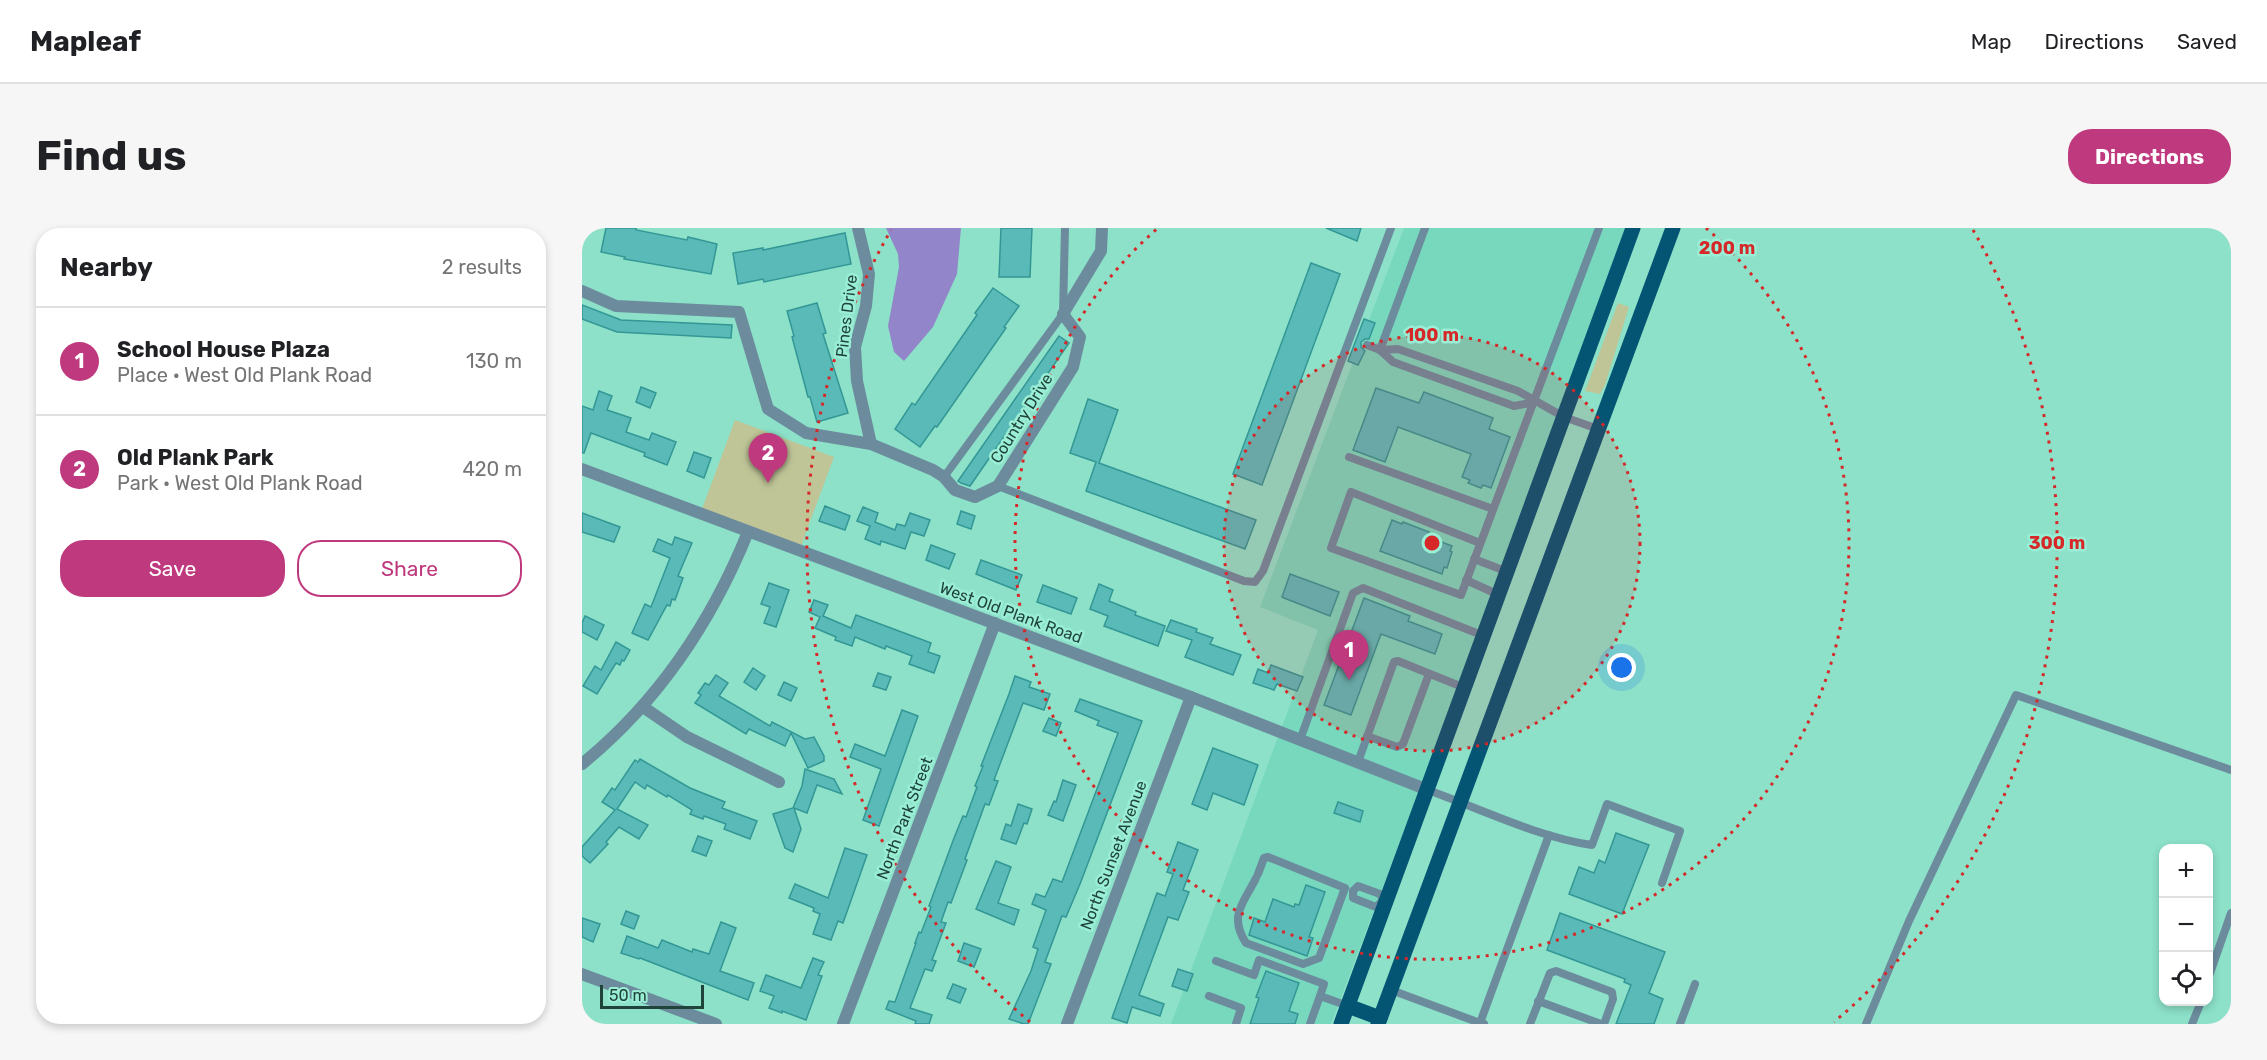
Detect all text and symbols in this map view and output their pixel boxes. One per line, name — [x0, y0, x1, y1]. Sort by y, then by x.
text: Mapleaf — [30, 25, 141, 58]
text: Map — [1971, 29, 2012, 54]
text: Directions — [2045, 29, 2144, 54]
text: Saved — [2177, 29, 2237, 54]
button: Directions — [2068, 129, 2231, 184]
text: Find us — [36, 131, 187, 181]
text: 200 m — [1699, 237, 1755, 259]
text: Nearby — [60, 252, 153, 283]
text: 2 results — [442, 255, 522, 279]
street label: Pines Drive — [832, 273, 861, 359]
text: 100 m — [1405, 324, 1459, 346]
text: School House Plaza — [117, 336, 330, 363]
text: 1 — [75, 349, 84, 373]
text: 130 m — [466, 349, 522, 373]
text: Place · West Old Plank Road — [117, 363, 372, 387]
street label: Country Drive — [986, 370, 1057, 467]
pin: 2 — [748, 434, 788, 483]
text: Old Plank Park — [117, 444, 274, 471]
text: 2 — [73, 457, 86, 481]
text: 420 m — [462, 457, 522, 481]
text: Park · West Old Plank Road — [117, 471, 363, 495]
text: 300 m — [2029, 532, 2085, 554]
centre of rings — [1422, 533, 1442, 553]
button: Save — [60, 540, 285, 597]
button: Share — [297, 540, 522, 597]
street label: West Old Plank Road — [937, 578, 1085, 647]
pin: 1 — [1330, 630, 1368, 680]
your location — [1607, 653, 1636, 682]
street label: North Park Street — [872, 754, 937, 882]
street label: North Sunset Avenue — [1076, 778, 1151, 933]
map controls — [2159, 844, 2213, 1006]
button: + — [2159, 844, 2213, 898]
button: − — [2159, 898, 2213, 952]
button: locate — [2159, 952, 2213, 1006]
scale bar — [600, 982, 704, 1010]
text: 50 m — [609, 986, 647, 1005]

